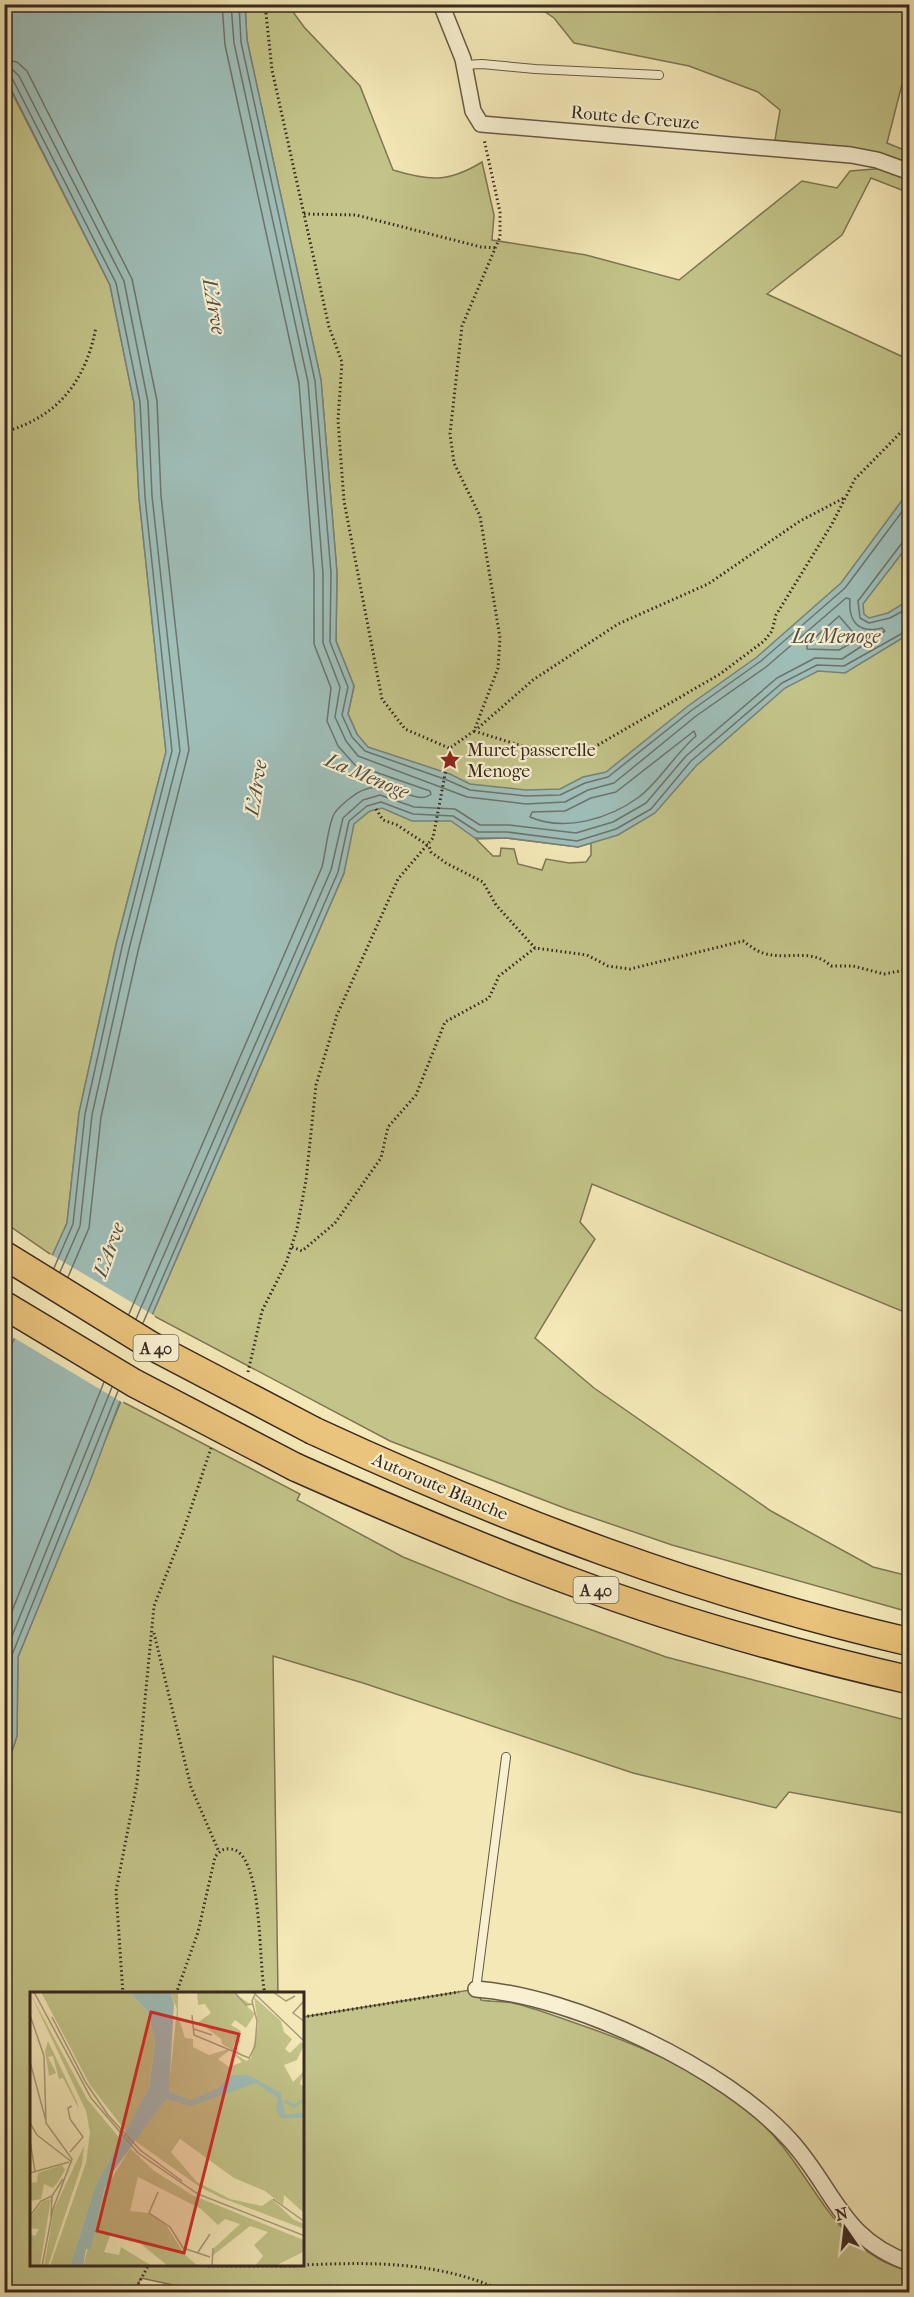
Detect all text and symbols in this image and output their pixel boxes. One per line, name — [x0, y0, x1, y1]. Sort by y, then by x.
street label: Route de Creuze — [570, 102, 700, 134]
water label: L'Arve — [197, 274, 230, 337]
water label: La Menoge — [790, 625, 881, 648]
place label: Muret passerelle Menoge — [467, 740, 596, 782]
water label: La Menoge — [320, 747, 413, 804]
place icon: Muret passerelle Menoge — [438, 748, 462, 772]
water label: L'Arve — [240, 757, 272, 820]
water label: L'Arve — [88, 1219, 130, 1282]
road number: A 40 — [134, 1335, 178, 1361]
street label: Autoroute Blanche — [368, 1449, 511, 1525]
road number: A 40 — [574, 1577, 618, 1603]
inset map — [30, 1992, 304, 2267]
north arrow — [815, 2198, 875, 2258]
text: N — [833, 2203, 851, 2225]

